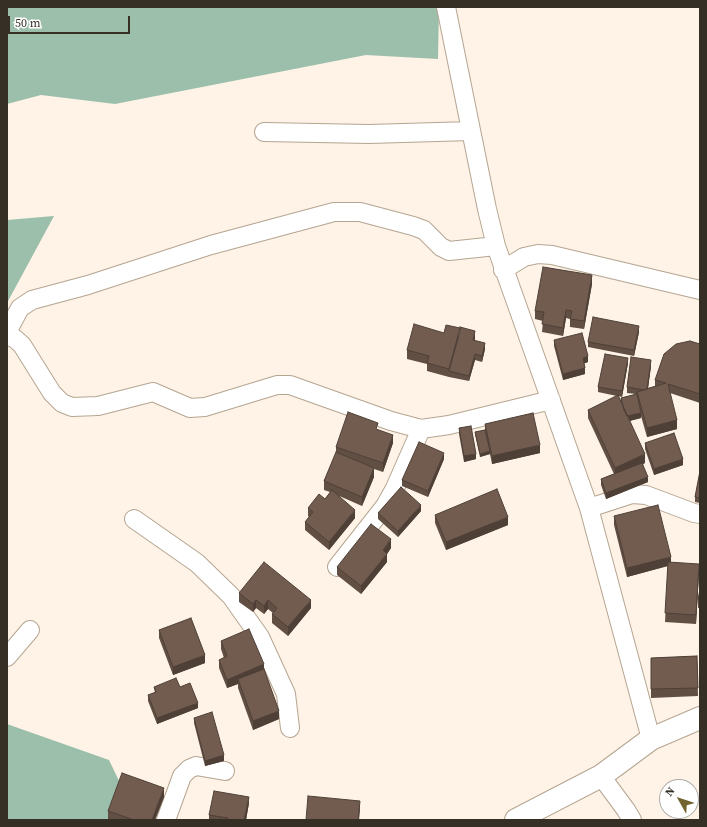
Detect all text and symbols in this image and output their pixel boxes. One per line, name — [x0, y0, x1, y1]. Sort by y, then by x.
scale bar — [10, 8, 132, 34]
text: 50 m — [15, 15, 41, 31]
north arrow — [659, 779, 699, 819]
text: N — [662, 784, 678, 800]

